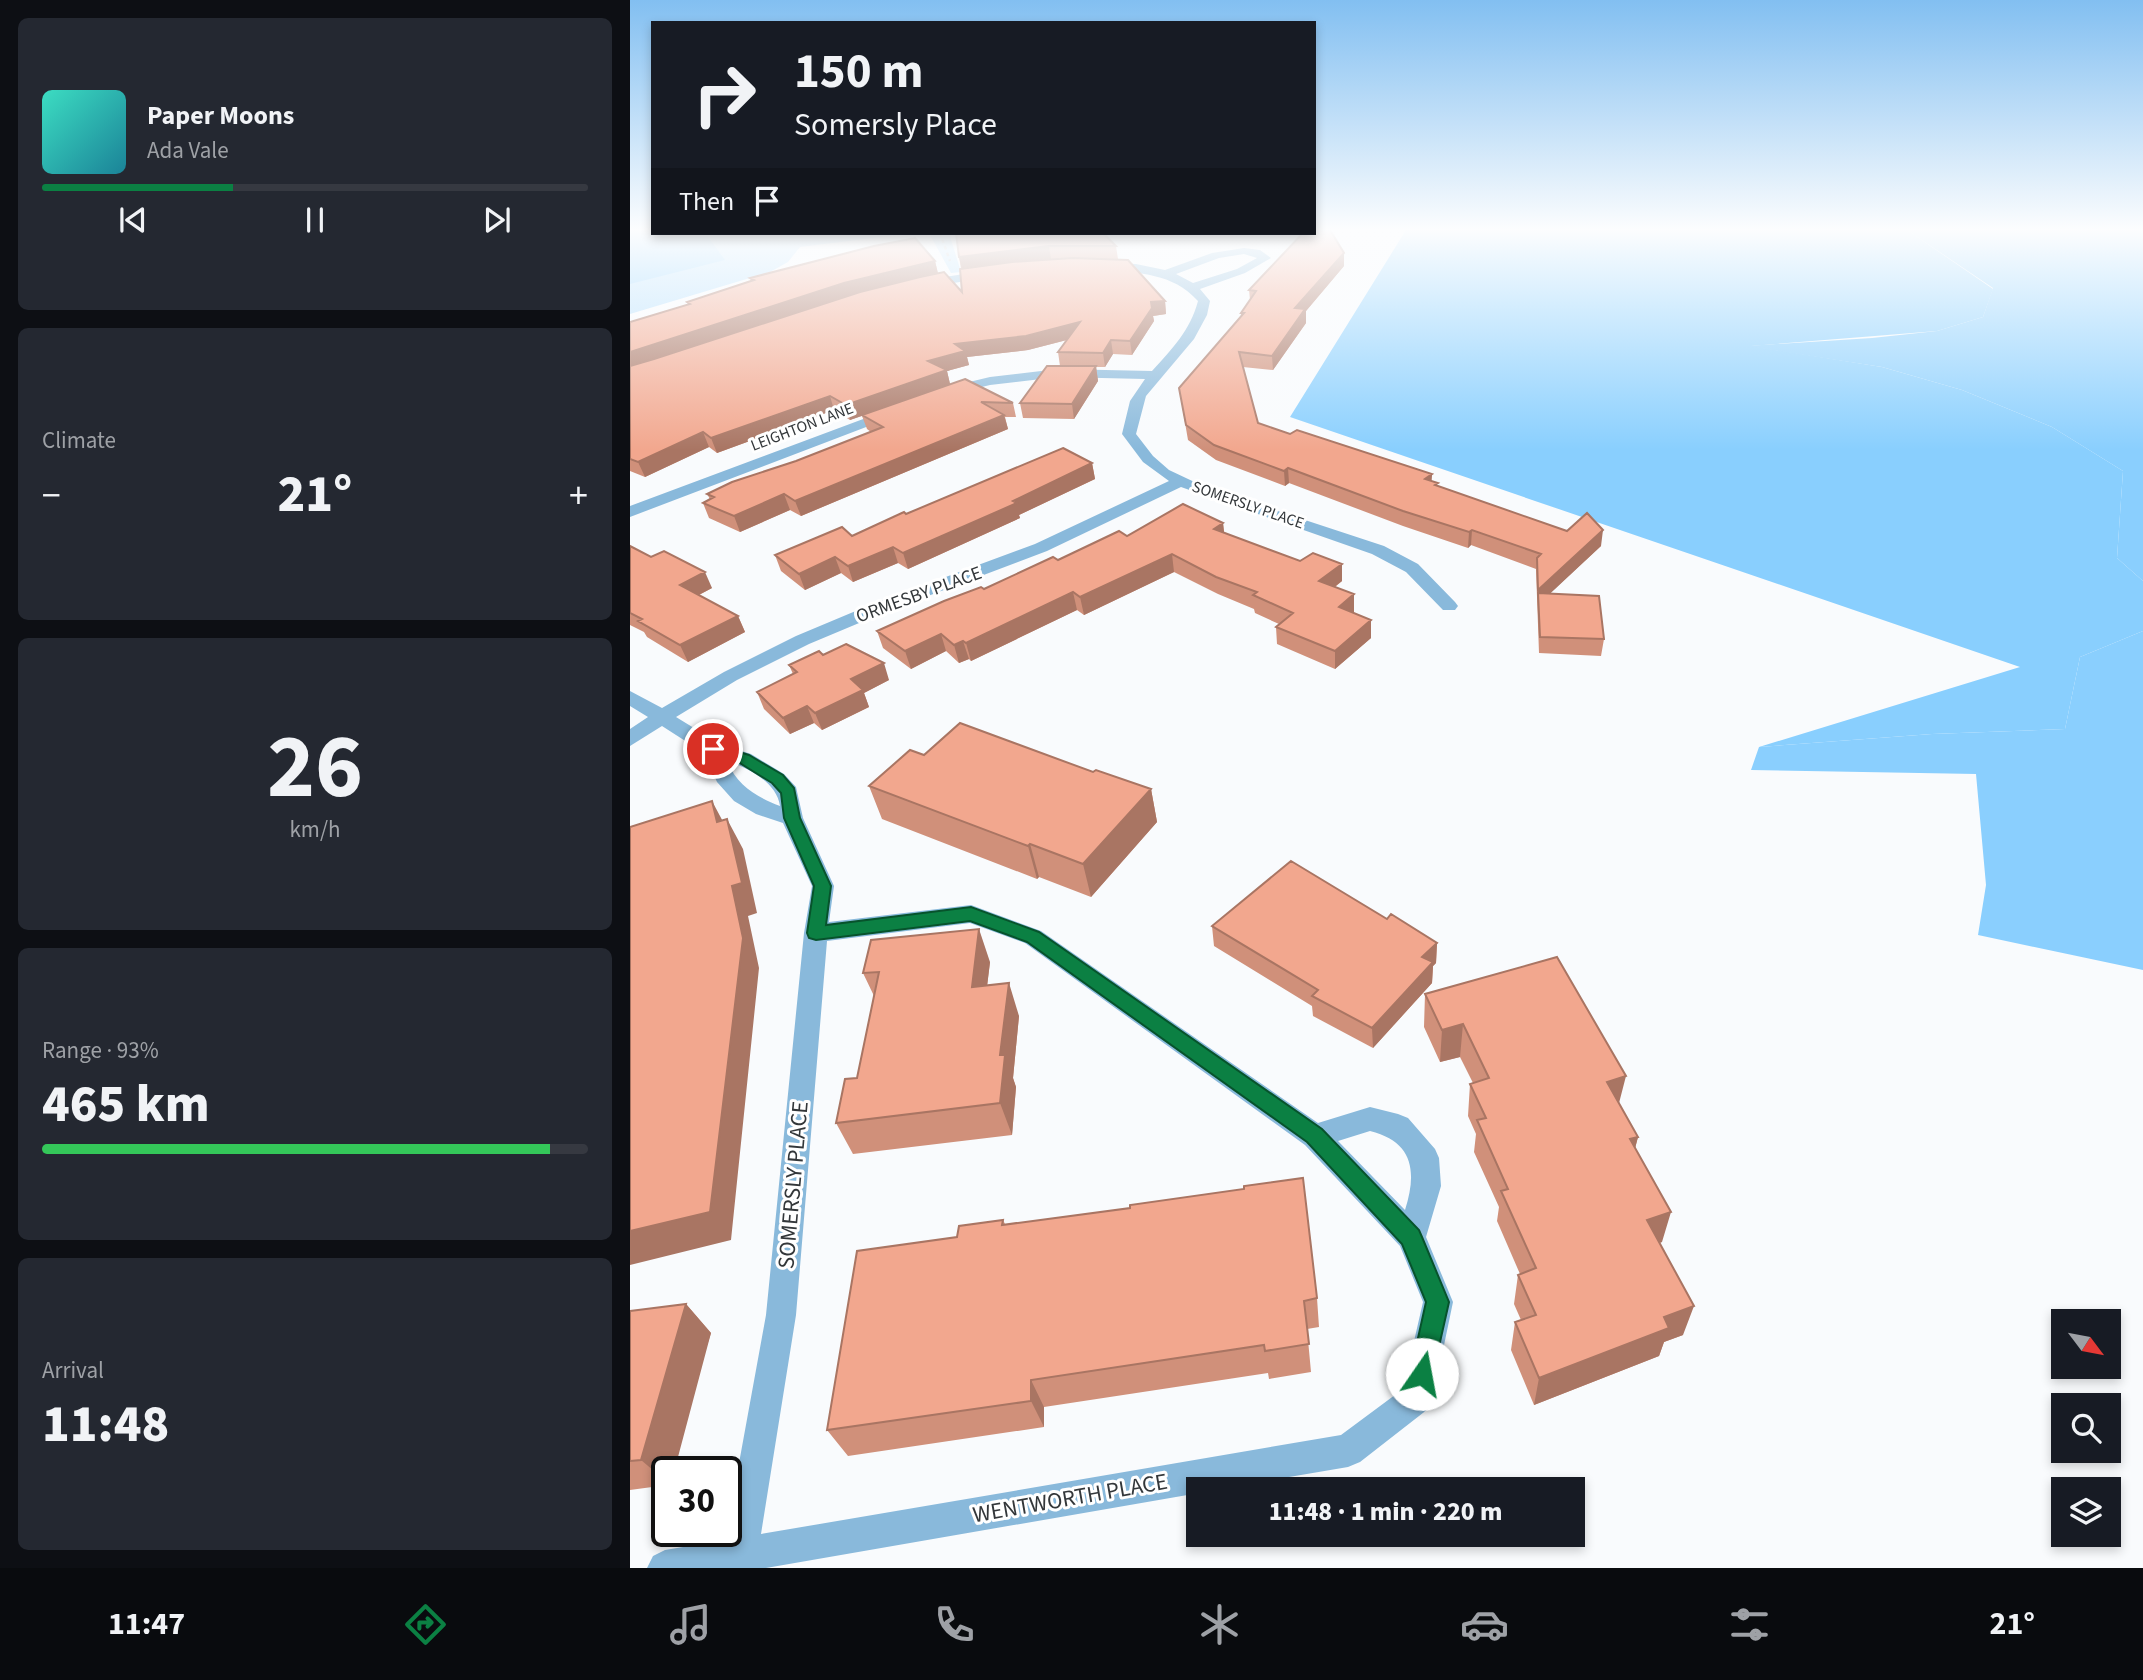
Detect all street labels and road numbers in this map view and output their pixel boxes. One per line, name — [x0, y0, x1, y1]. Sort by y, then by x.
street label: LEIGHTON LANE — [747, 397, 857, 457]
street label: SOMERSLY PLACE — [1189, 476, 1307, 534]
street label: ORMESBY PLACE — [852, 560, 986, 630]
street label: SOMERSLY PLACE — [769, 1100, 817, 1270]
street label: WENTWORTH PLACE — [970, 1465, 1170, 1531]

